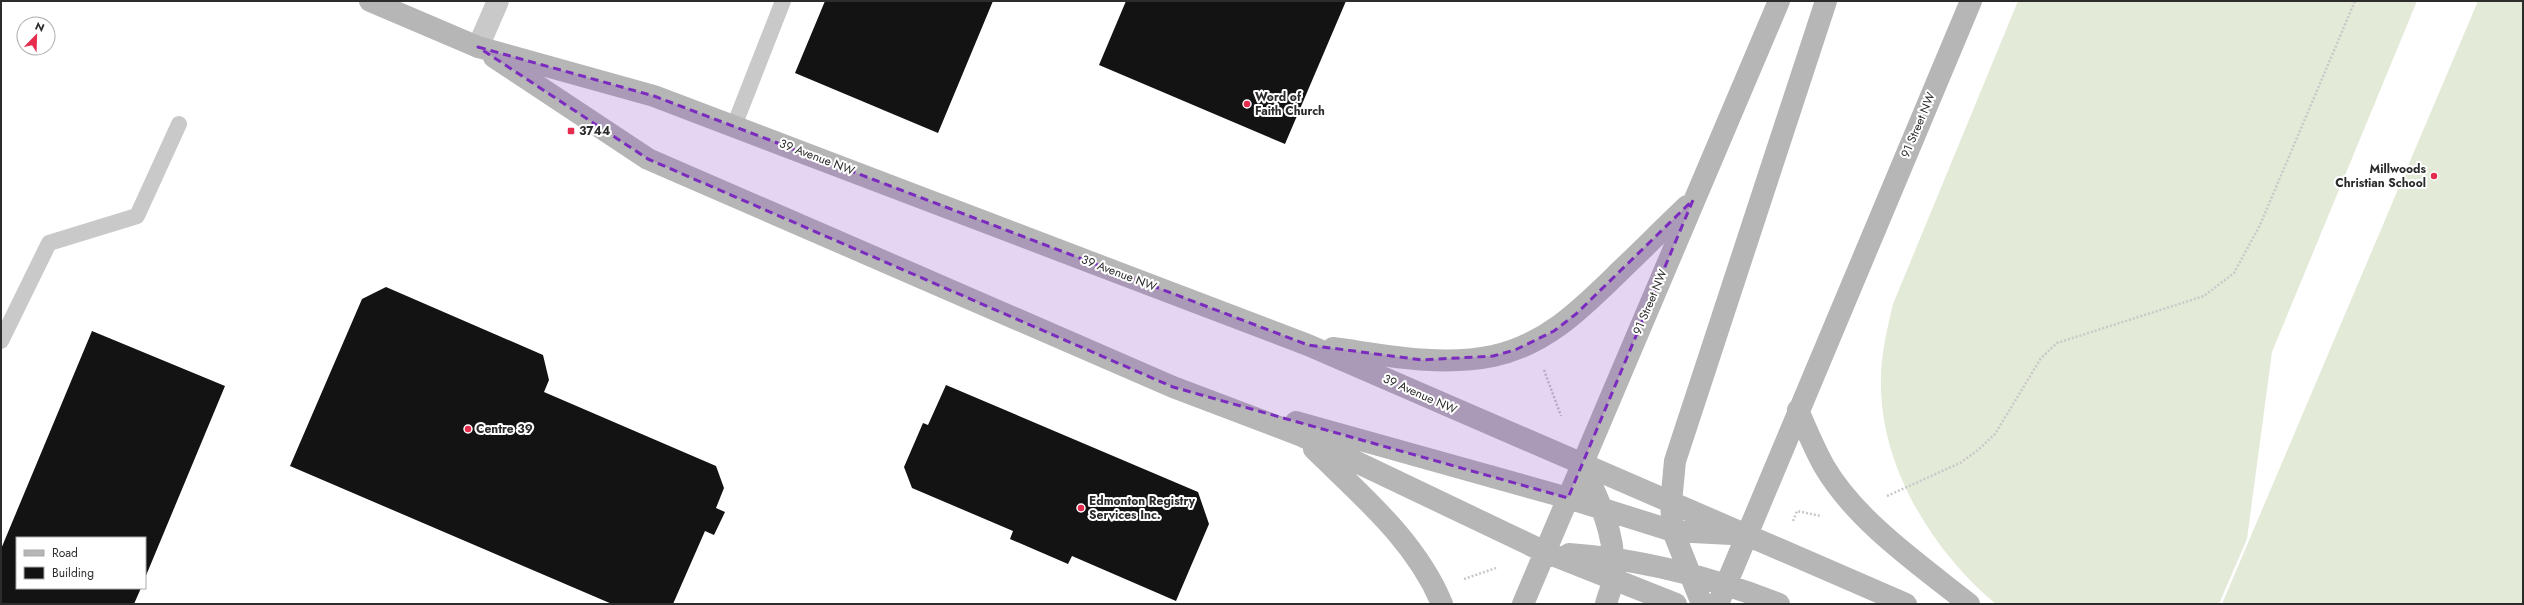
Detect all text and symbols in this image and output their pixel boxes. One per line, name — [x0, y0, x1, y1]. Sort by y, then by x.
north arrow — [16, 16, 56, 56]
text: N — [33, 18, 47, 36]
place label: Word of Faith Church — [1255, 88, 1325, 120]
street label: 91 Street NW — [1896, 89, 1940, 160]
marker: Word of Faith Church — [1242, 99, 1252, 109]
place label: 3744 — [579, 122, 610, 140]
marker: 3744 — [566, 126, 576, 136]
street label: 39 Avenue NW — [777, 134, 857, 180]
place label: Millwoods Christian School — [2335, 160, 2427, 192]
marker: Millwoods Christian School — [2429, 171, 2439, 181]
street label: 39 Avenue NW — [1079, 250, 1159, 296]
street label: 91 Street NW — [1628, 266, 1672, 337]
street label: 39 Avenue NW — [1380, 370, 1460, 418]
place label: Centre 39 — [476, 420, 533, 438]
marker: Centre 39 — [463, 424, 473, 434]
place label: Edmonton Registry Services Inc. — [1089, 492, 1196, 524]
marker: Edmonton Registry Services Inc. — [1076, 503, 1086, 513]
legend — [16, 537, 146, 589]
text: Road — [52, 544, 78, 562]
text: Building — [52, 564, 94, 582]

